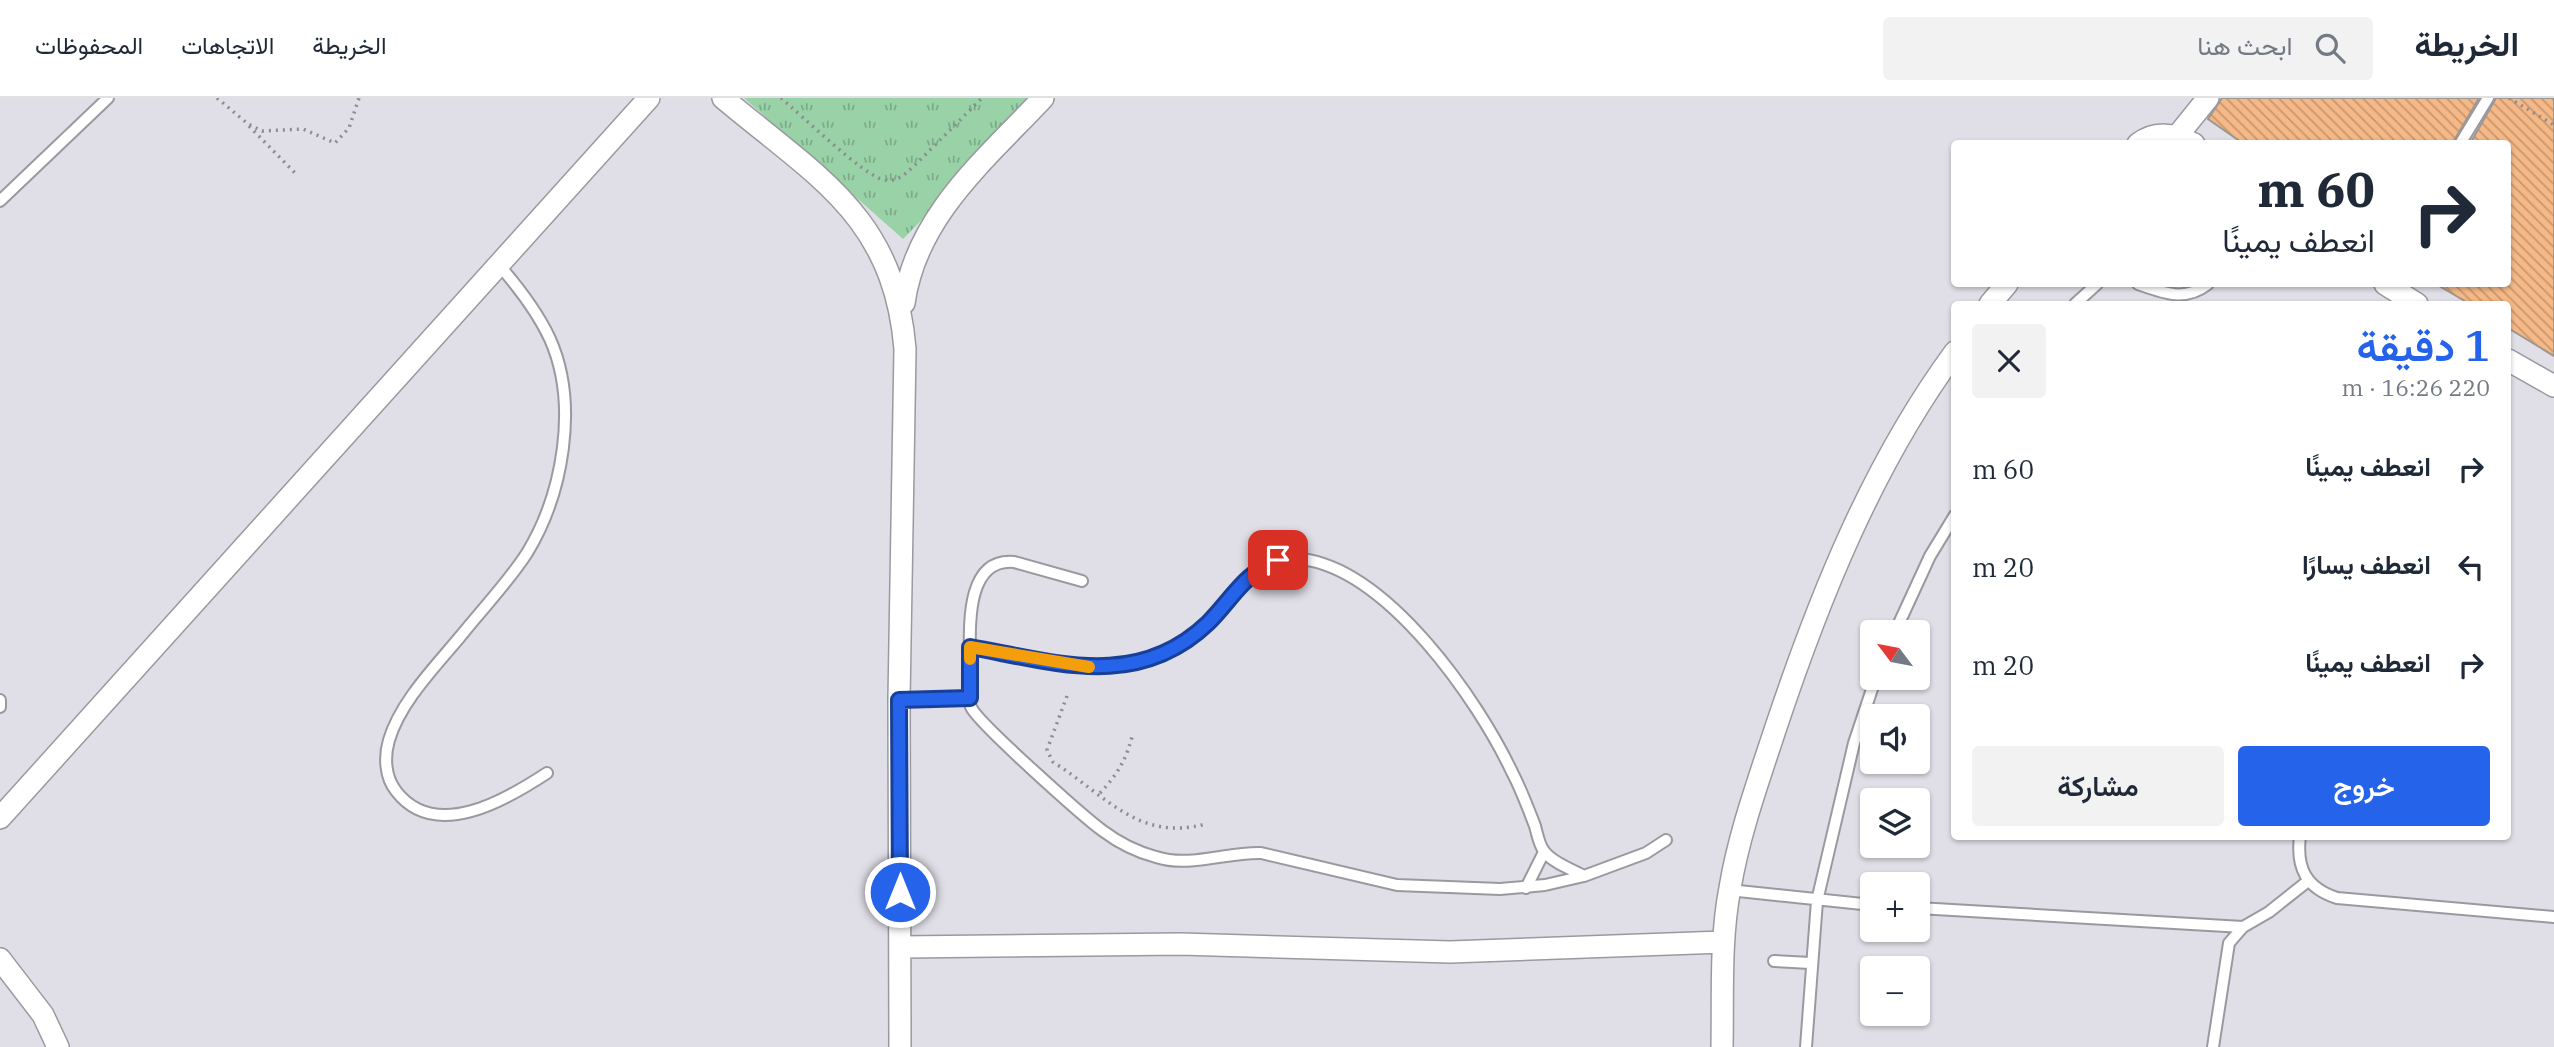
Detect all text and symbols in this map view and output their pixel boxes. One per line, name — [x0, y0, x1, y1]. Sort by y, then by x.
search box — [1883, 17, 2373, 80]
text: الخريطة — [2415, 22, 2519, 65]
text: ابحث هنا — [2197, 28, 2293, 62]
text: المحفوظات — [35, 29, 143, 61]
text: الاتجاهات — [181, 29, 274, 61]
text: الخريطة — [312, 29, 387, 61]
icon: search — [2311, 29, 2349, 67]
text: 60 m — [2257, 157, 2375, 220]
icon: right — [2399, 168, 2490, 259]
text: انعطف يمينًا — [2222, 219, 2375, 261]
text: 1 دقيقة — [2356, 318, 2490, 373]
button: close — [1972, 324, 2046, 398]
text: 220 m · 16:26 — [2341, 372, 2490, 402]
text: انعطف يمينًا — [2305, 449, 2431, 483]
icon: right — [2452, 450, 2490, 488]
text: 60 m — [1972, 452, 2034, 486]
pin — [1248, 530, 1308, 590]
icon: arrive — [1259, 541, 1297, 579]
text: انعطف يسارًا — [2302, 547, 2431, 581]
icon: left — [2452, 548, 2490, 586]
text: 20 m — [1972, 550, 2034, 584]
north arrow — [1860, 620, 1930, 690]
map controls — [1860, 620, 1930, 1026]
text: انعطف يمينًا — [2305, 645, 2431, 679]
icon: right — [2452, 646, 2490, 684]
text: 20 m — [1972, 648, 2034, 682]
button: sound — [1860, 704, 1930, 774]
button: مشاركة — [1972, 746, 2224, 826]
button: خروج — [2238, 746, 2490, 826]
button: layers — [1860, 788, 1930, 858]
position arrow — [863, 855, 937, 929]
button: + — [1860, 872, 1930, 942]
button: − — [1860, 956, 1930, 1026]

